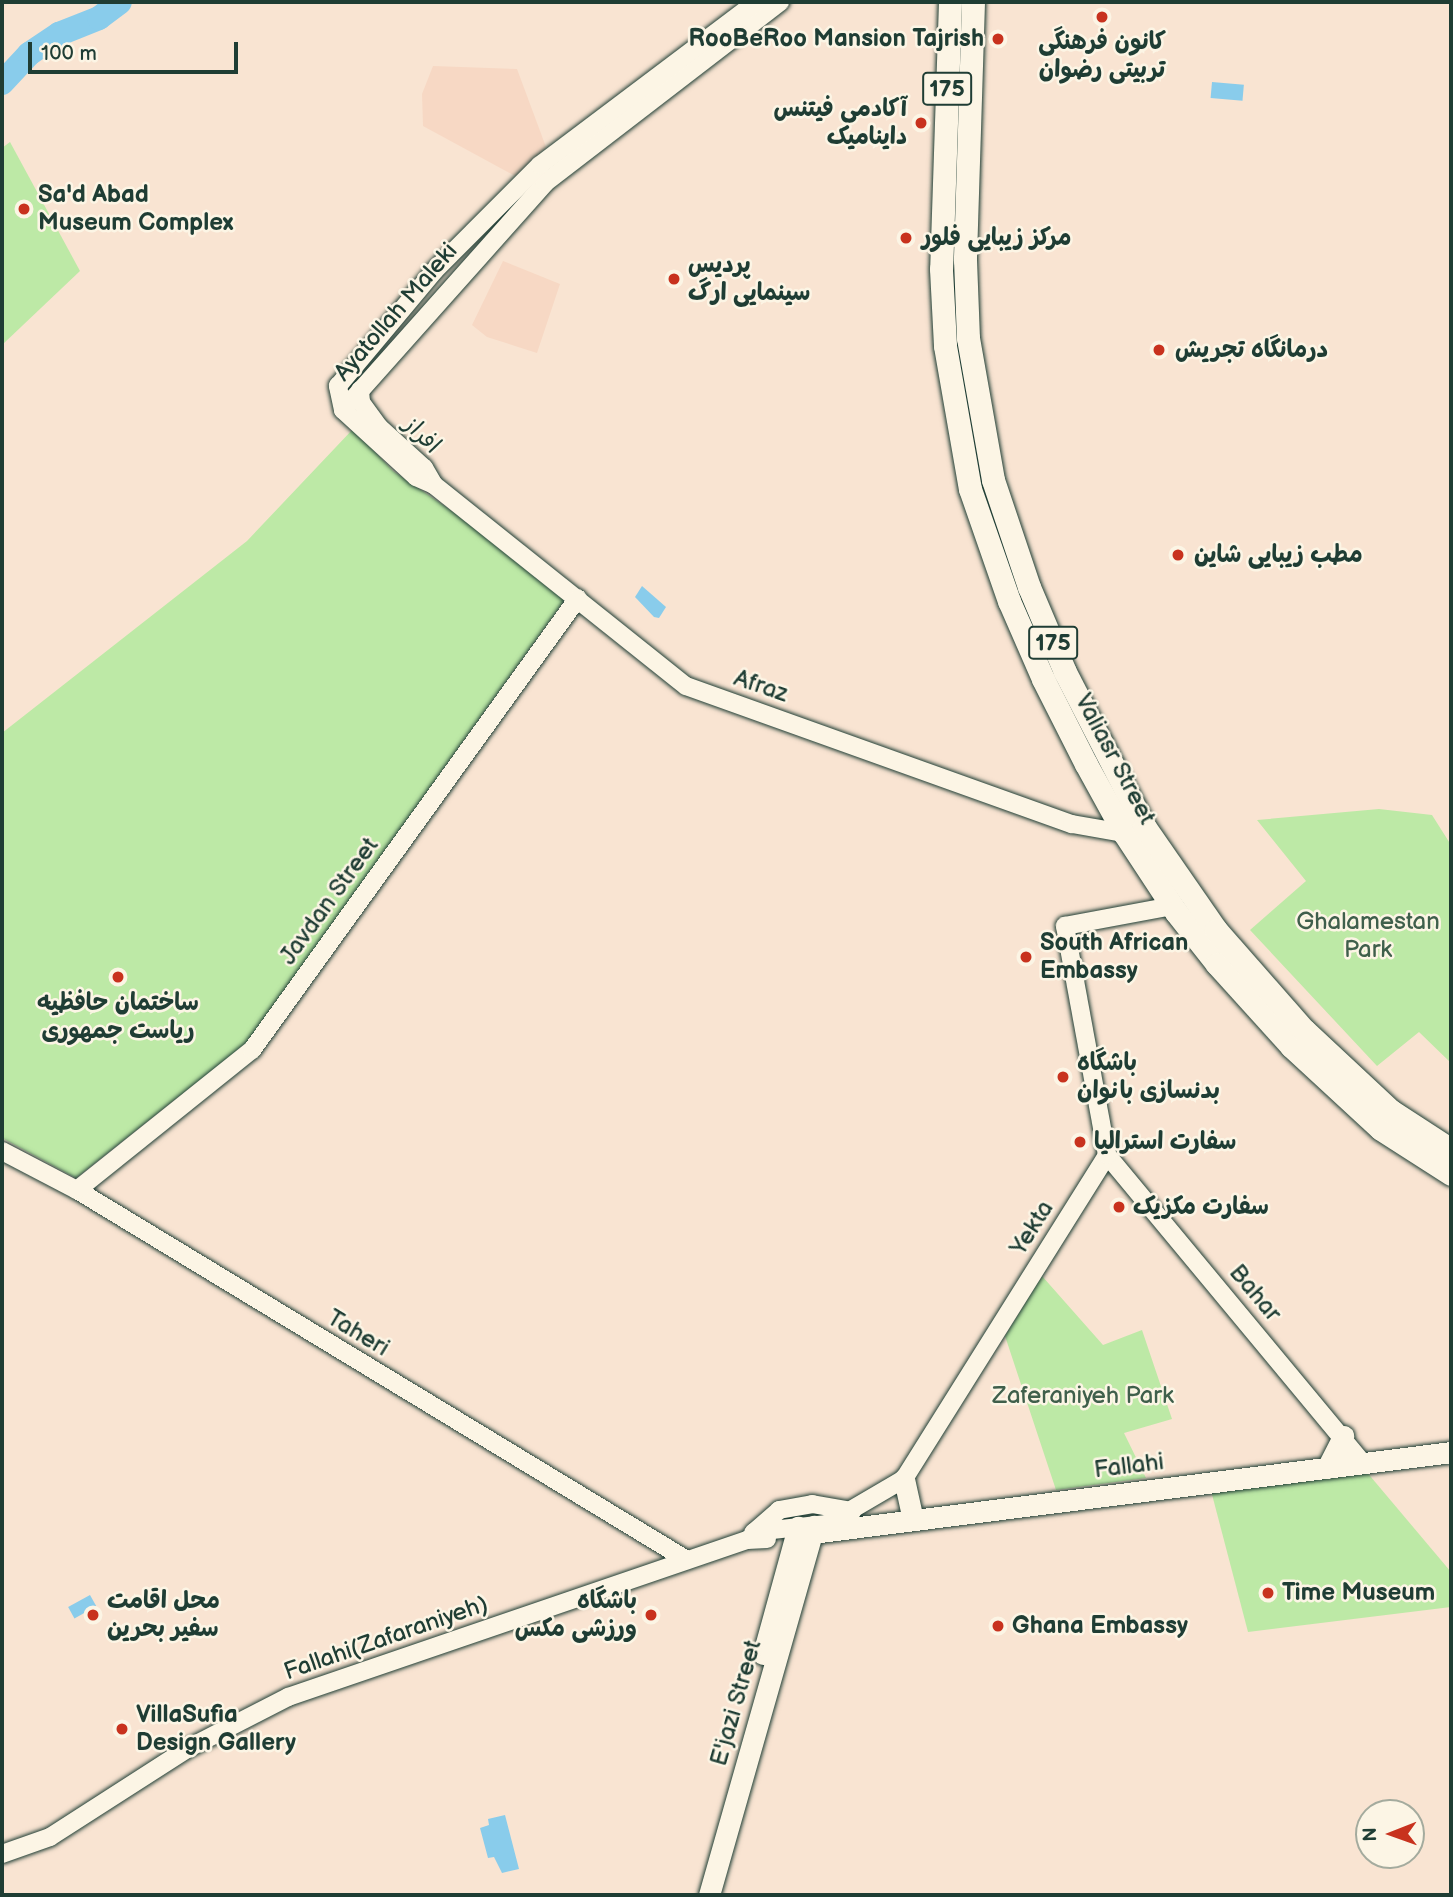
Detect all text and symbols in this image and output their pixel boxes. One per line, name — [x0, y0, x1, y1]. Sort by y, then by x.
marker: کانون فرهنگی تربیتی رضوان — [1094, 9, 1110, 25]
place label: RooBeRoo Mansion Tajrish — [689, 25, 984, 53]
scale bar — [32, 28, 242, 72]
place label: کانون فرهنگی تربیتی رضوان — [1038, 28, 1166, 84]
marker: RooBeRoo Mansion Tajrish — [990, 31, 1006, 47]
text: 100 m — [41, 41, 97, 66]
road number: 175 — [921, 69, 973, 108]
place label: آکادمی فیتنس داینامیک — [773, 95, 907, 151]
marker: آکادمی فیتنس داینامیک — [913, 115, 929, 131]
place label: Sa'd Abad Museum Complex — [38, 181, 233, 237]
marker: Sa'd Abad Museum Complex — [16, 201, 32, 217]
place label: مرکز زیبایی فلور — [922, 224, 1071, 252]
marker: مرکز زیبایی فلور — [896, 228, 916, 248]
street label: Ayatollah Maleki — [328, 237, 464, 387]
place label: پردیس سینمایی ارگ — [688, 251, 810, 307]
marker: پردیس سینمایی ارگ — [666, 271, 682, 287]
place label: درمانگاه تجریش — [1175, 336, 1328, 364]
marker: درمانگاه تجریش — [1149, 340, 1169, 360]
street label: افراز — [397, 410, 447, 460]
place label: مطب زیبایی شاین — [1194, 541, 1363, 569]
marker: مطب زیبایی شاین — [1168, 545, 1188, 565]
road number: 175 — [1027, 624, 1079, 663]
street label: Afraz — [730, 663, 792, 709]
street label: Valiasr Street — [1068, 689, 1162, 829]
street label: Javdan Street — [273, 832, 385, 970]
park label: Ghalamestan Park — [1296, 908, 1440, 964]
place label: South African Embassy — [1040, 929, 1188, 985]
marker: South African Embassy — [1018, 949, 1034, 965]
marker: ساختمان حافظیه ریاست جمهوری — [110, 969, 126, 985]
place label: ساختمان حافظیه ریاست جمهوری — [37, 989, 199, 1045]
place label: باشگاه بدنسازی بانوان — [1077, 1049, 1220, 1105]
marker: باشگاه بدنسازی بانوان — [1055, 1069, 1071, 1085]
place label: سفارت استرالیا — [1094, 1128, 1236, 1156]
marker: سفارت استرالیا — [1072, 1134, 1088, 1150]
place label: سفارت مکزیک — [1133, 1193, 1269, 1221]
street label: Yekta — [1004, 1195, 1060, 1261]
marker: سفارت مکزیک — [1111, 1199, 1127, 1215]
street label: Bahar — [1223, 1259, 1287, 1327]
street label: Taheri — [322, 1303, 394, 1363]
park label: Zaferaniyeh Park — [992, 1382, 1174, 1410]
street label: Fallahi — [1092, 1447, 1166, 1485]
place label: Time Museum — [1282, 1579, 1435, 1607]
marker: Time Museum — [1260, 1585, 1276, 1601]
place label: محل اقامت سفیر بحرین — [107, 1587, 220, 1643]
place label: باشگاه ورزشی مکس — [515, 1587, 637, 1643]
street label: Fallahi(Zafaraniyeh) — [280, 1590, 492, 1686]
marker: محل اقامت سفیر بحرین — [85, 1607, 101, 1623]
marker: باشگاه ورزشی مکس — [643, 1607, 659, 1623]
place label: Ghana Embassy — [1012, 1612, 1188, 1640]
marker: Ghana Embassy — [990, 1618, 1006, 1634]
street label: E'jazi Street — [704, 1637, 768, 1769]
place label: VillaSufia Design Gallery — [136, 1701, 296, 1757]
marker: VillaSufia Design Gallery — [114, 1721, 130, 1737]
north arrow — [1355, 1799, 1425, 1869]
text: N — [1359, 1827, 1382, 1842]

